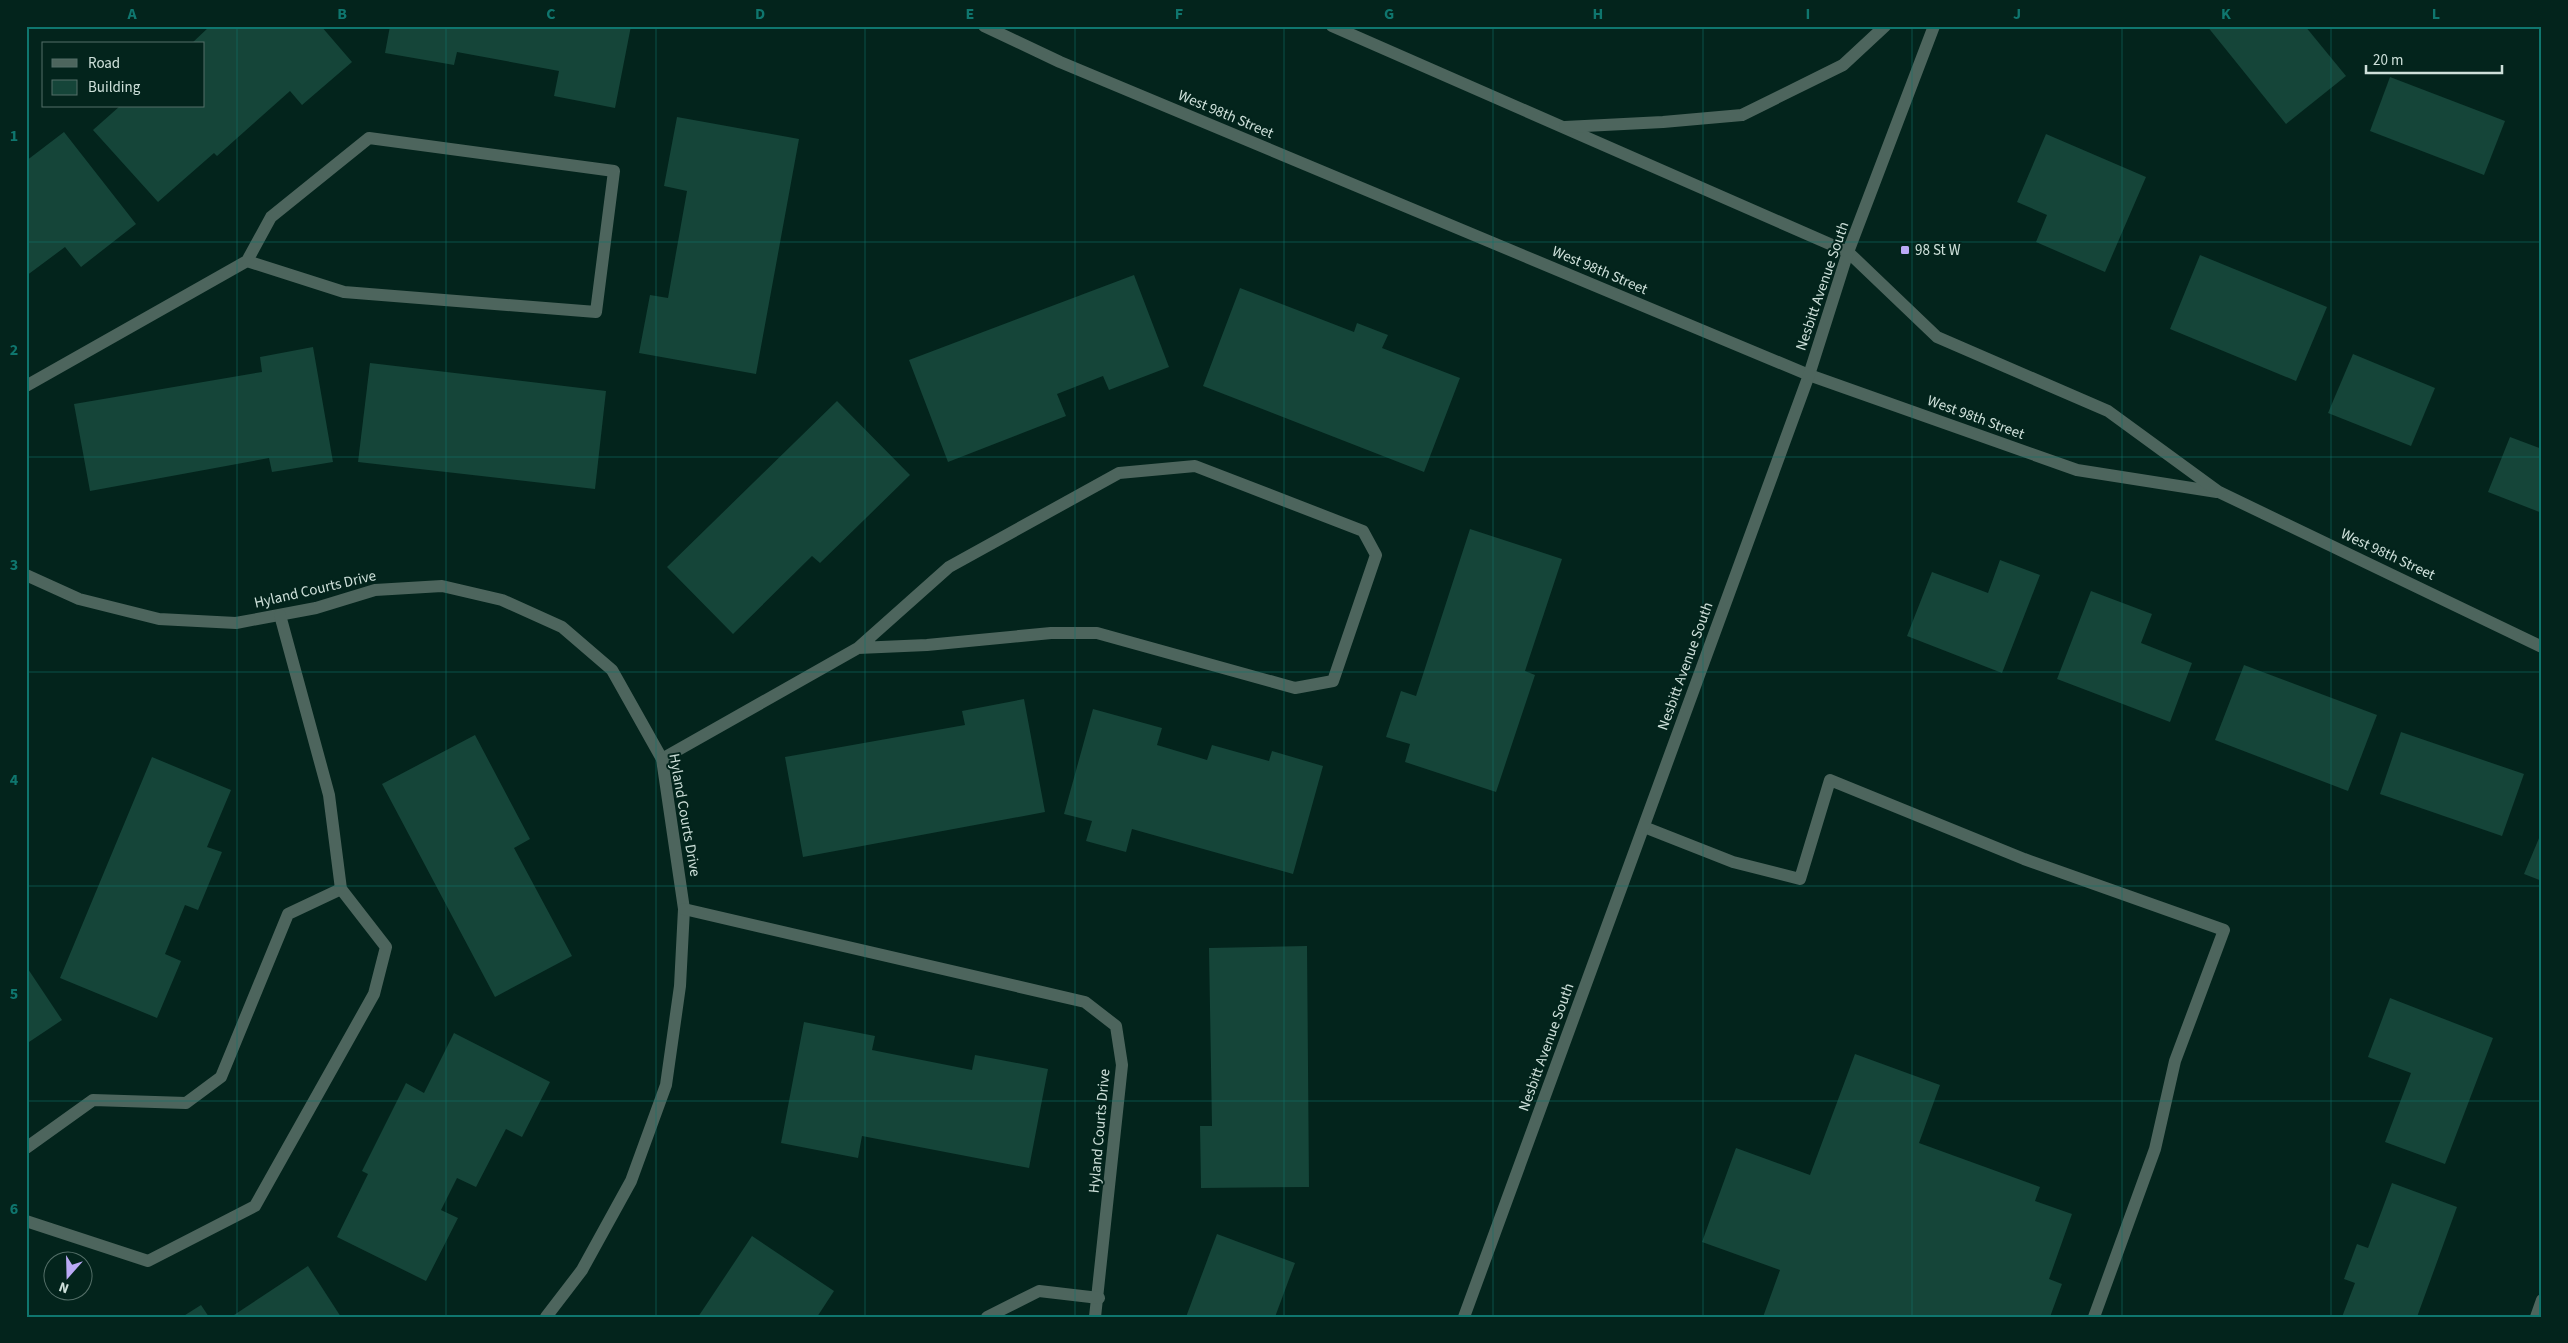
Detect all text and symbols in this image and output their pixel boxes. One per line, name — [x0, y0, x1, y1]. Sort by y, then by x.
text: A — [126, 3, 137, 25]
text: B — [337, 3, 347, 25]
text: C — [546, 3, 556, 25]
text: D — [755, 3, 765, 25]
text: E — [966, 3, 974, 25]
text: F — [1175, 3, 1183, 25]
text: G — [1384, 3, 1394, 25]
text: H — [1593, 3, 1603, 25]
text: I — [1806, 3, 1810, 25]
text: J — [2013, 3, 2021, 25]
text: K — [2221, 3, 2231, 25]
text: L — [2432, 3, 2440, 25]
legend — [42, 42, 205, 108]
scale bar — [2366, 42, 2502, 74]
text: 20 m — [2373, 50, 2403, 71]
text: Road — [88, 53, 120, 74]
text: Building — [88, 77, 141, 98]
street label: West 98th Street — [1175, 85, 1277, 144]
text: 1 — [10, 125, 18, 147]
street label: Nesbitt Avenue South — [1791, 219, 1854, 353]
place label: 98 St W — [1915, 240, 1961, 261]
street label: West 98th Street — [1549, 241, 1651, 300]
marker: 98 St W — [1899, 244, 1911, 256]
text: 2 — [10, 339, 18, 361]
street label: West 98th Street — [1924, 390, 2027, 445]
street label: West 98th Street — [2337, 523, 2438, 586]
text: 3 — [10, 554, 18, 576]
street label: Hyland Courts Drive — [252, 565, 378, 614]
street label: Nesbitt Avenue South — [1653, 599, 1718, 733]
street label: Hyland Courts Drive — [663, 752, 706, 878]
text: 4 — [10, 769, 19, 791]
street label: Nesbitt Avenue South — [1514, 980, 1579, 1114]
text: 5 — [10, 983, 18, 1005]
street label: Hyland Courts Drive — [1084, 1068, 1115, 1194]
text: 6 — [10, 1198, 18, 1220]
north arrow — [42, 1250, 92, 1300]
text: N — [56, 1276, 72, 1298]

